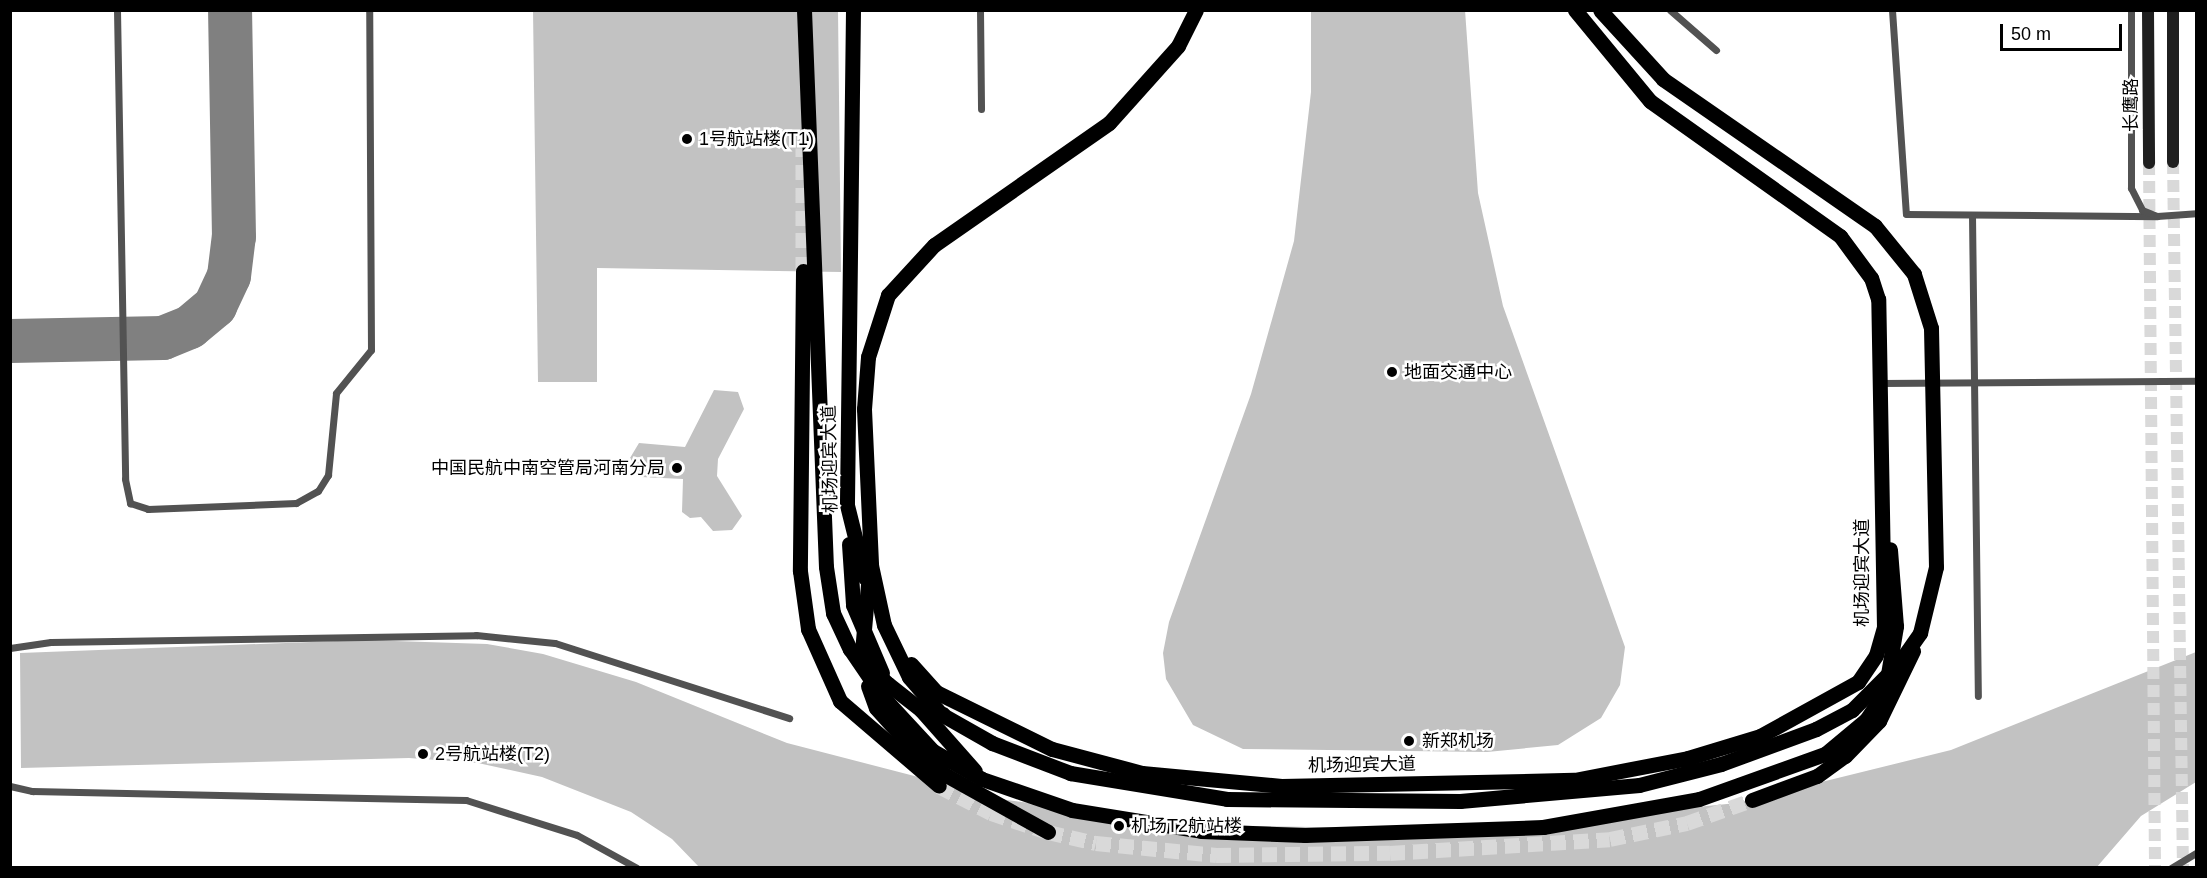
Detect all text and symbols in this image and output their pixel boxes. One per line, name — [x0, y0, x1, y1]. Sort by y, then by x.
scale bar — [2003, 12, 2124, 50]
text: 50 m — [2011, 24, 2051, 44]
street label: 长鹰路 — [2120, 78, 2142, 132]
place label: 1号航站楼(T1) — [699, 128, 814, 150]
marker: 1号航站楼(T1) — [680, 132, 694, 146]
place label: 地面交通中心 — [1404, 361, 1512, 383]
marker: 地面交通中心 — [1385, 365, 1399, 379]
street label: 机场迎宾大道 — [818, 405, 842, 513]
place label: 中国民航中南空管局河南分局 — [431, 457, 665, 479]
marker: 中国民航中南空管局河南分局 — [670, 461, 684, 475]
street label: 机场迎宾大道 — [1851, 519, 1873, 627]
place label: 新郑机场 — [1422, 730, 1494, 752]
marker: 新郑机场 — [1400, 732, 1418, 750]
place label: 2号航站楼(T2) — [435, 743, 550, 765]
marker: 2号航站楼(T2) — [416, 747, 430, 761]
street label: 机场迎宾大道 — [1308, 753, 1416, 777]
place label: 机场T2航站楼 — [1131, 815, 1242, 837]
marker: 机场T2航站楼 — [1112, 819, 1126, 833]

